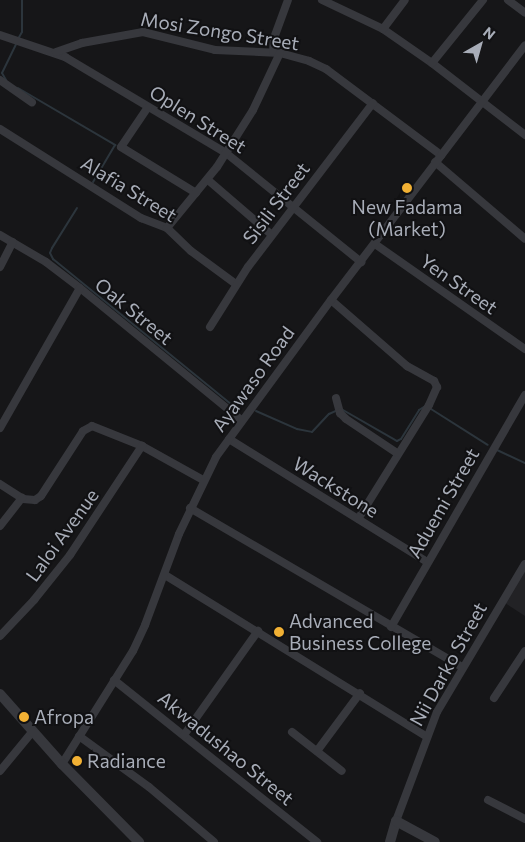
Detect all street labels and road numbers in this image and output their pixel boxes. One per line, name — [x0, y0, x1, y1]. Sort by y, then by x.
street label: Mosi Zongo Street — [139, 7, 301, 55]
street label: Oplen Street — [145, 80, 251, 158]
street label: Alafia Street — [77, 152, 181, 226]
street label: Sisili Street — [238, 158, 314, 248]
street label: Yen Street — [416, 249, 502, 319]
street label: Oak Street — [91, 273, 177, 349]
street label: Ayawaso Road — [207, 322, 299, 436]
street label: Aduemi Street — [402, 444, 484, 562]
street label: Wackstone — [289, 452, 383, 522]
street label: Laloi Avenue — [21, 484, 103, 586]
street label: Nii Darko Street — [405, 598, 491, 730]
street label: Akwadushao Street — [154, 686, 298, 810]

